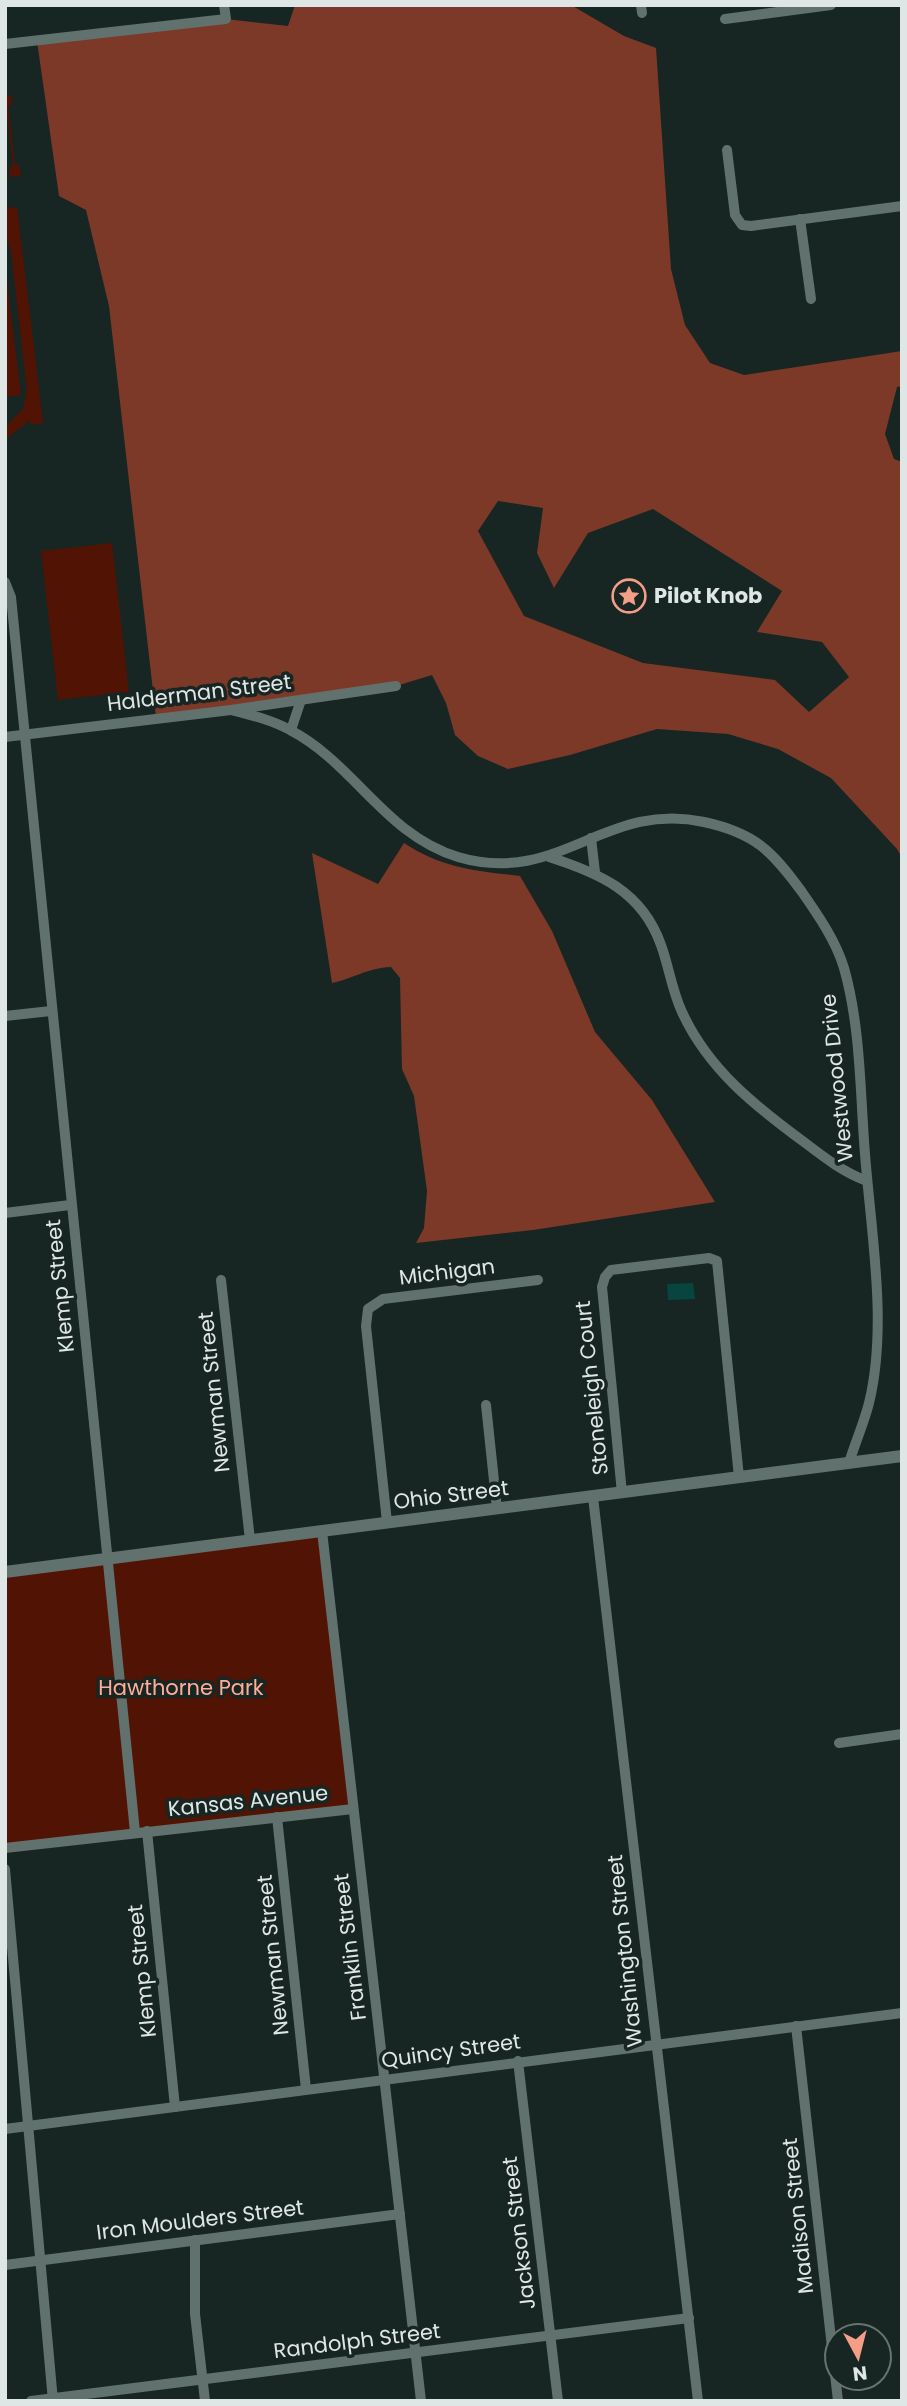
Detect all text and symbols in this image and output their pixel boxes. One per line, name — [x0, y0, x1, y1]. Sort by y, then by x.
place icon: Pilot Knob — [610, 577, 648, 615]
place label: Pilot Knob — [654, 581, 762, 610]
street label: Halderman Street — [105, 667, 293, 718]
street label: Westwood Drive — [813, 993, 860, 1163]
street label: Klemp Street — [38, 1218, 81, 1354]
street label: Michigan — [397, 1251, 497, 1292]
street label: Stoneleigh Court — [568, 1299, 615, 1477]
street label: Newman Street — [191, 1310, 236, 1474]
street label: Ohio Street — [392, 1473, 510, 1516]
park label: Hawthorne Park — [98, 1673, 264, 1702]
street label: Kansas Avenue — [166, 1778, 329, 1823]
street label: Washington Street — [600, 1853, 649, 2049]
street label: Franklin Street — [326, 1872, 373, 2022]
street label: Newman Street — [250, 1873, 295, 2037]
street label: Klemp Street — [120, 1903, 163, 2039]
street label: Quincy Street — [379, 2026, 522, 2075]
street label: Madison Street — [775, 2137, 820, 2295]
street label: Jackson Street — [495, 2155, 542, 2311]
street label: Iron Moulders Street — [95, 2192, 305, 2247]
street label: Randolph Street — [272, 2316, 442, 2365]
north arrow — [823, 2322, 893, 2392]
text: N — [851, 2359, 869, 2388]

